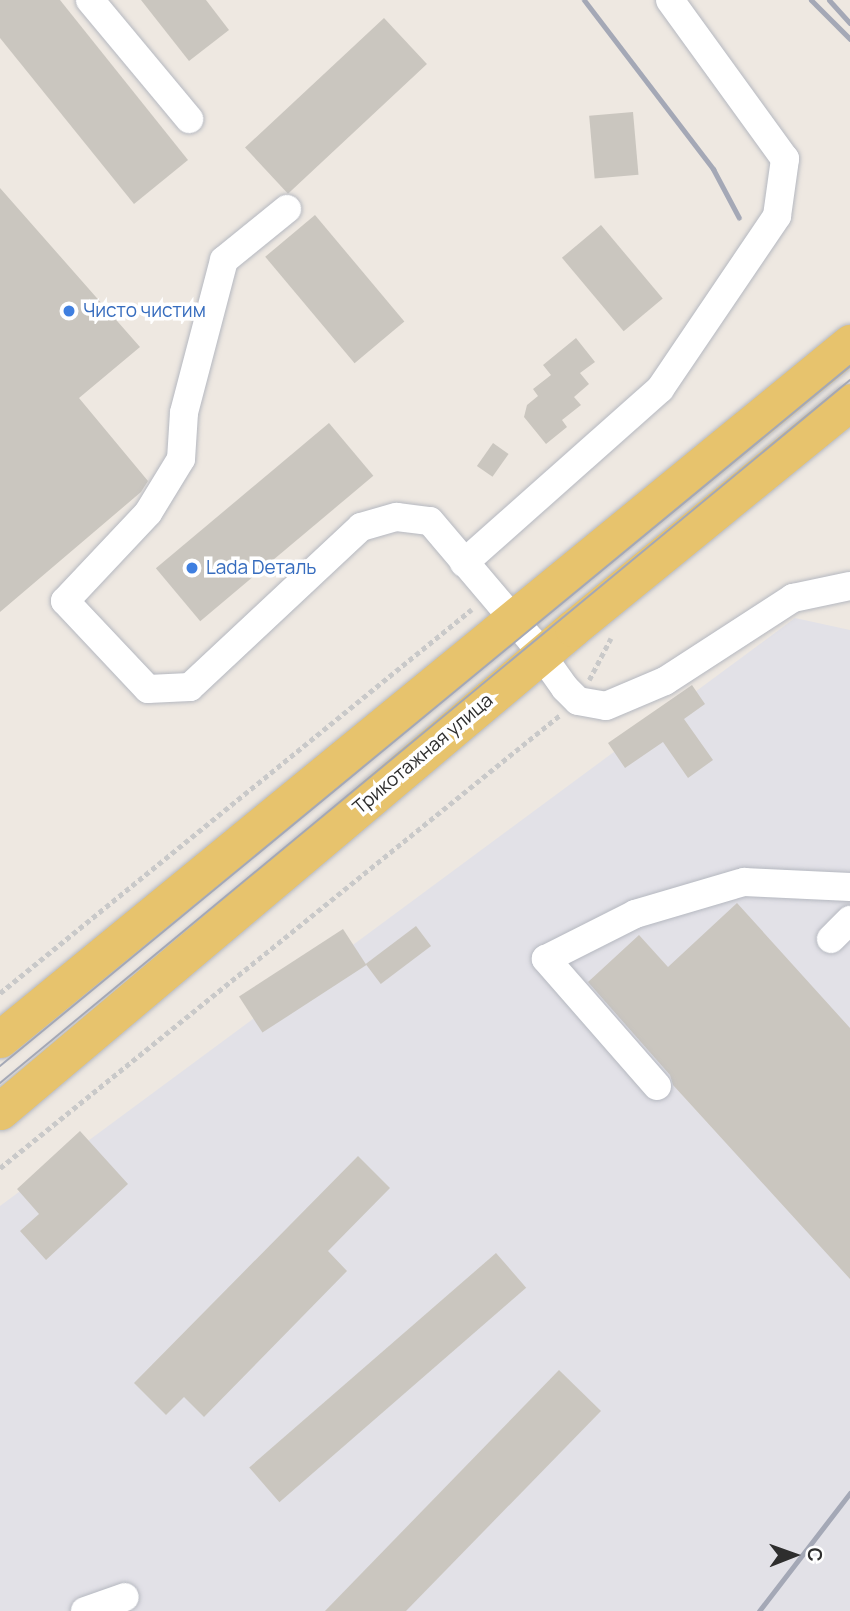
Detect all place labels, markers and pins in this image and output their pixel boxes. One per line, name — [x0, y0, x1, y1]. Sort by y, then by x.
place label: Чисто чистим — [83, 300, 206, 322]
marker: Чисто чистим — [61, 303, 77, 319]
place label: Lada Dеталь — [206, 557, 316, 579]
marker: Lada Dеталь — [184, 560, 200, 576]

